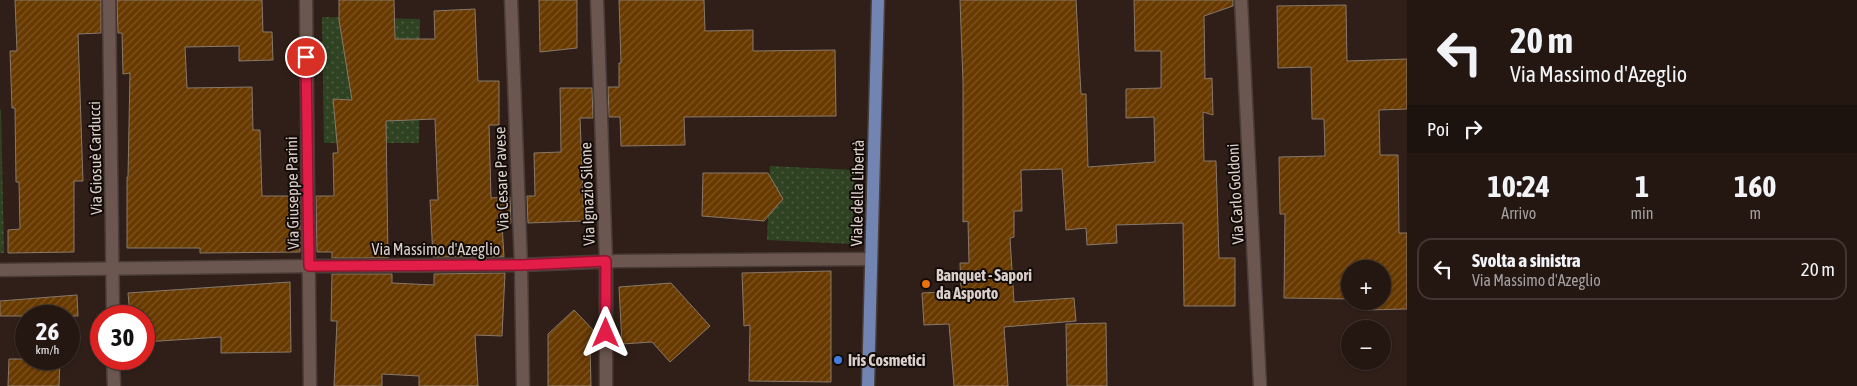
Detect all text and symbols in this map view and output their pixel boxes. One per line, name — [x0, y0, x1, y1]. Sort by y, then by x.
icon: left — [1427, 20, 1492, 85]
text: 20 m — [1510, 20, 1573, 60]
pin — [285, 36, 327, 78]
icon: arrive — [292, 43, 320, 71]
text: Via Massimo d'Azeglio — [1510, 61, 1687, 87]
street label: Via Giosuè Carducci — [85, 101, 105, 215]
icon: right — [1459, 115, 1487, 143]
text: Poi — [1427, 118, 1449, 140]
street label: Via Cesare Pavese — [490, 126, 512, 232]
street label: Via Giuseppe Parini — [282, 136, 303, 250]
street label: Viale della Libertà — [847, 139, 867, 247]
street label: Via Ignazio Silone — [576, 142, 599, 246]
street label: Via Carlo Goldoni — [1223, 143, 1247, 245]
text: 10:24 — [1488, 169, 1550, 203]
text: 1 — [1635, 169, 1649, 203]
text: 160 — [1734, 169, 1776, 203]
text: Arrivo — [1501, 204, 1536, 222]
text: min — [1631, 204, 1654, 222]
text: m — [1749, 204, 1761, 222]
street label: Via Massimo d'Azeglio — [372, 240, 500, 259]
text: Svolta a sinistra — [1472, 249, 1581, 271]
icon: left — [1429, 255, 1457, 283]
text: 20 m — [1801, 258, 1835, 280]
map controls — [1341, 260, 1391, 370]
button: + — [1341, 260, 1391, 310]
place label: Banquet - Sapori da Asporto — [936, 266, 1032, 302]
text: Via Massimo d'Azeglio — [1472, 271, 1601, 289]
marker: Banquet - Sapori da Asporto — [920, 278, 932, 290]
speed limit sign: 30 — [90, 305, 155, 370]
position arrow — [579, 306, 631, 358]
text: 26 — [36, 317, 59, 345]
button: − — [1341, 320, 1391, 370]
text: km/h — [36, 343, 59, 357]
place label: Iris Cosmetici — [848, 351, 926, 369]
marker: Iris Cosmetici — [832, 354, 844, 366]

